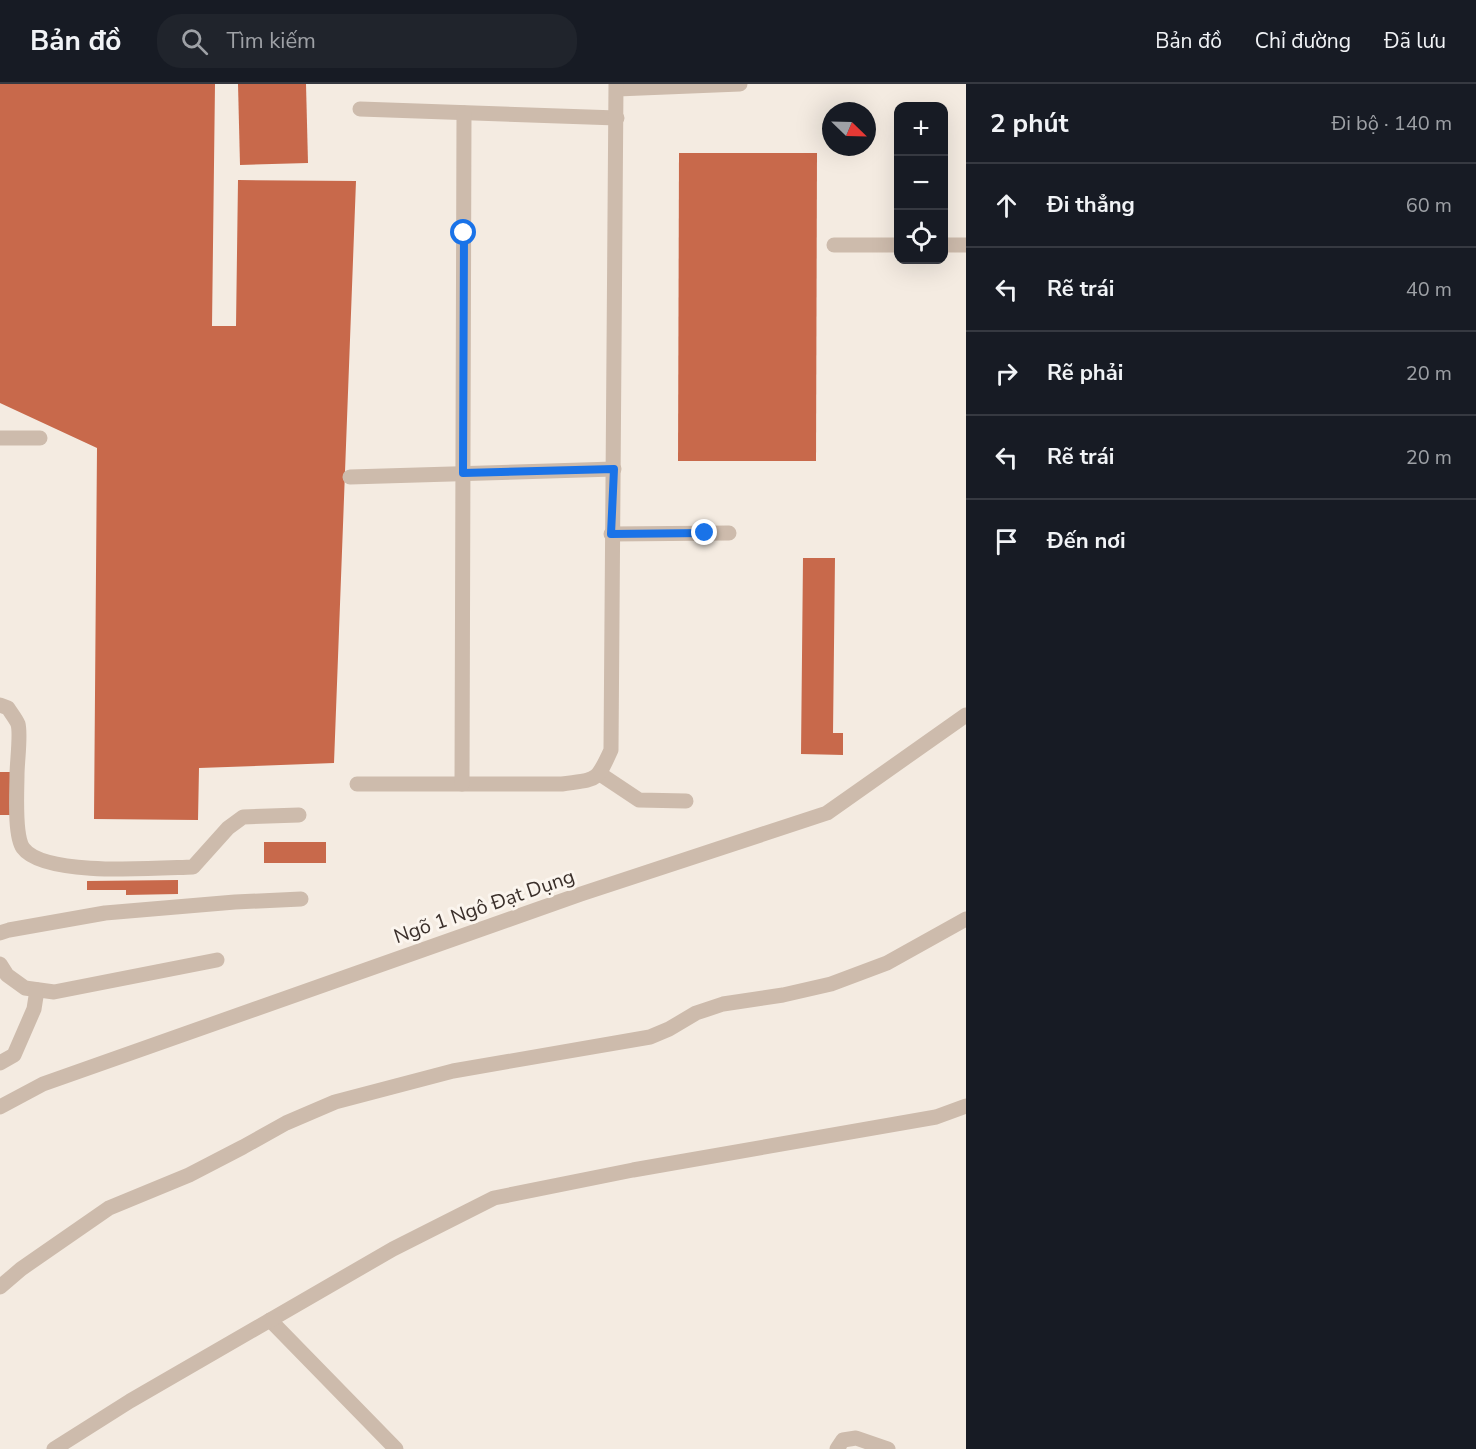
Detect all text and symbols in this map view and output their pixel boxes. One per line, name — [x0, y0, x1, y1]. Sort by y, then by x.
search box — [157, 14, 577, 68]
text: Bản đồ — [30, 22, 121, 60]
icon: search — [178, 25, 211, 58]
text: Tìm kiếm — [226, 26, 316, 56]
text: Bản đồ — [1155, 27, 1222, 55]
text: Chỉ đường — [1255, 27, 1351, 55]
text: Đã lưu — [1384, 27, 1446, 55]
north arrow — [822, 102, 876, 156]
map controls — [894, 102, 948, 264]
button: + — [894, 102, 948, 156]
text: 2 phút — [990, 106, 1068, 141]
text: Đi bộ · 140 m — [1332, 110, 1452, 137]
button: − — [894, 156, 948, 210]
icon: ahead — [990, 189, 1023, 222]
text: Đi thẳng — [1047, 190, 1135, 220]
text: 60 m — [1406, 192, 1452, 219]
button: locate — [894, 210, 948, 264]
route start — [450, 219, 476, 245]
icon: left — [990, 273, 1023, 306]
text: Rẽ trái — [1047, 274, 1114, 304]
text: 40 m — [1406, 276, 1452, 303]
icon: right — [990, 357, 1023, 390]
text: Rẽ phải — [1047, 358, 1123, 388]
text: 20 m — [1406, 360, 1452, 387]
icon: left — [990, 441, 1023, 474]
text: Rẽ trái — [1047, 442, 1114, 472]
text: 20 m — [1406, 444, 1452, 471]
route end — [691, 519, 717, 545]
icon: arrive — [990, 525, 1023, 558]
text: Đến nơi — [1047, 526, 1126, 556]
street label: Ngõ 1 Ngô Đạt Dụng — [390, 863, 578, 950]

